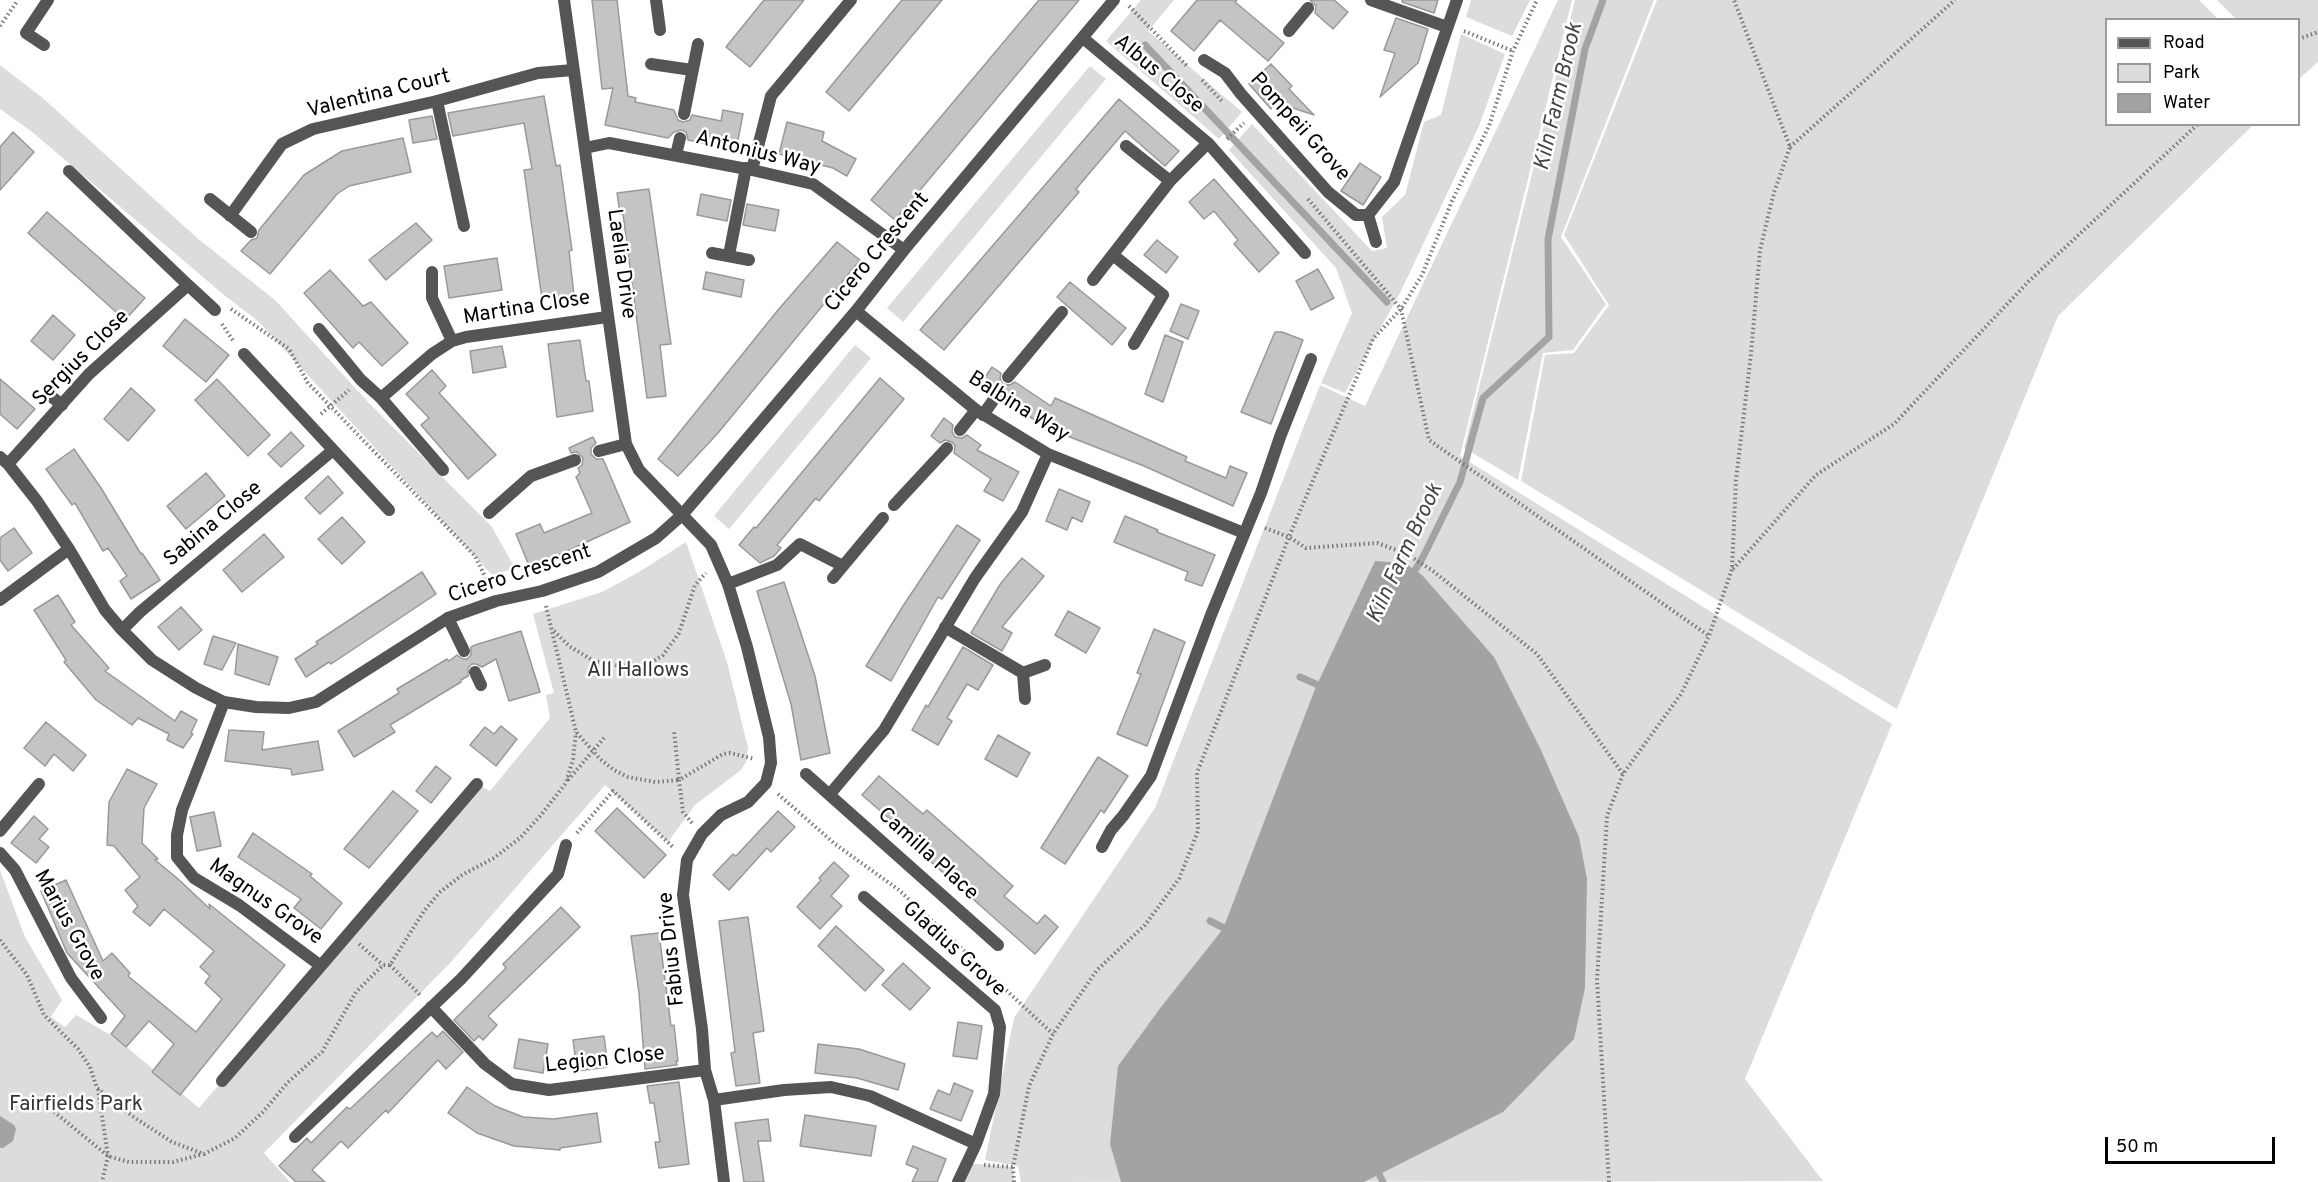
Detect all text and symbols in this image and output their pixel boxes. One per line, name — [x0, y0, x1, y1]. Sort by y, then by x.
legend — [2105, 18, 2300, 126]
water label: Kiln Farm Brook — [1530, 21, 1590, 173]
street label: Albus Close — [1108, 30, 1208, 120]
text: Road — [2163, 32, 2205, 55]
text: Park — [2163, 62, 2200, 85]
street label: Valentina Court — [305, 65, 453, 125]
street label: Pompeii Grove — [1244, 68, 1354, 188]
text: Water — [2163, 92, 2210, 115]
street label: Antonius Way — [693, 126, 823, 182]
street label: Cicero Crescent — [820, 188, 936, 318]
street label: Laelia Drive — [600, 207, 640, 321]
street label: Martina Close — [462, 287, 592, 331]
street label: Sergius Close — [28, 305, 136, 413]
street label: Balbina Way — [963, 367, 1073, 449]
street label: Sabina Close — [160, 477, 268, 573]
water label: Kiln Farm Brook — [1362, 480, 1450, 628]
street label: Cicero Crescent — [445, 540, 595, 610]
park label: All Hallows — [587, 659, 689, 685]
street label: Camilla Place — [871, 803, 983, 907]
street label: Magnus Grove — [203, 854, 327, 952]
street label: Marius Grove — [27, 866, 109, 986]
street label: Fabius Drive — [654, 891, 692, 1007]
street label: Gladius Grove — [896, 897, 1010, 1003]
street label: Legion Close — [544, 1042, 666, 1080]
park label: Fairfields Park — [9, 1093, 143, 1119]
scale bar — [2108, 1125, 2278, 1163]
text: 50 m — [2116, 1136, 2158, 1159]

